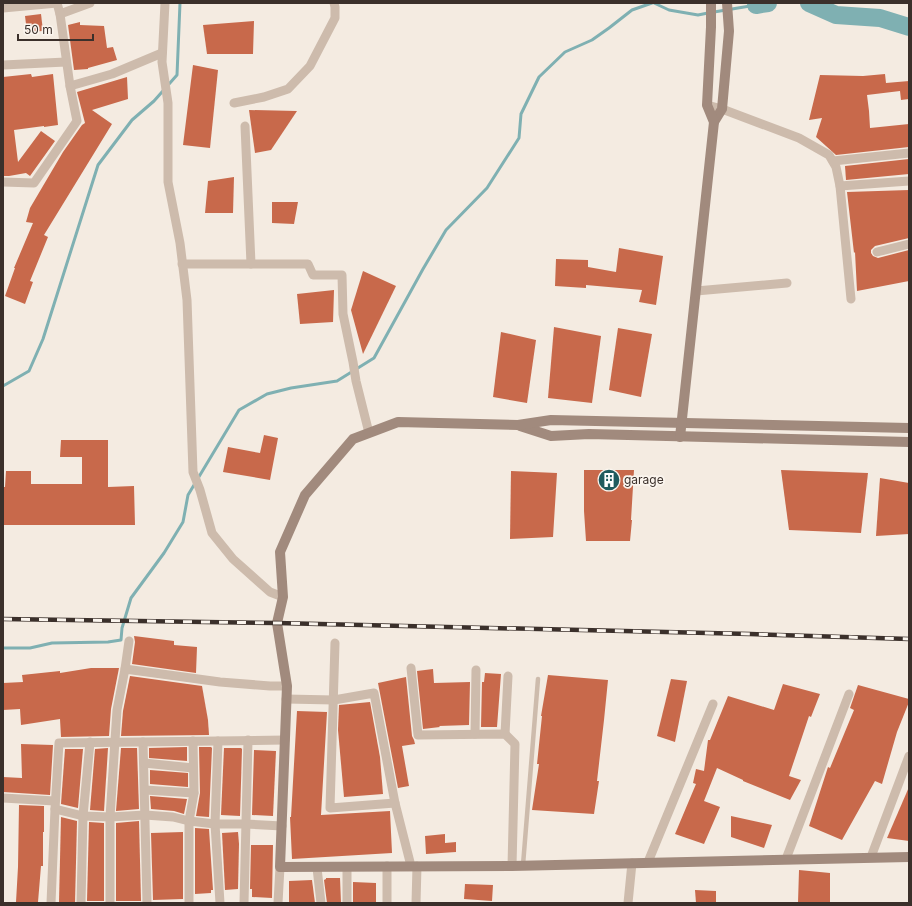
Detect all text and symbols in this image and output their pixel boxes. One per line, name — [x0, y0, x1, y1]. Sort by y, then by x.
scale bar — [18, 16, 93, 42]
text: 50 m — [24, 22, 53, 37]
building icon: garage — [596, 467, 622, 493]
place label: garage — [624, 472, 664, 487]

